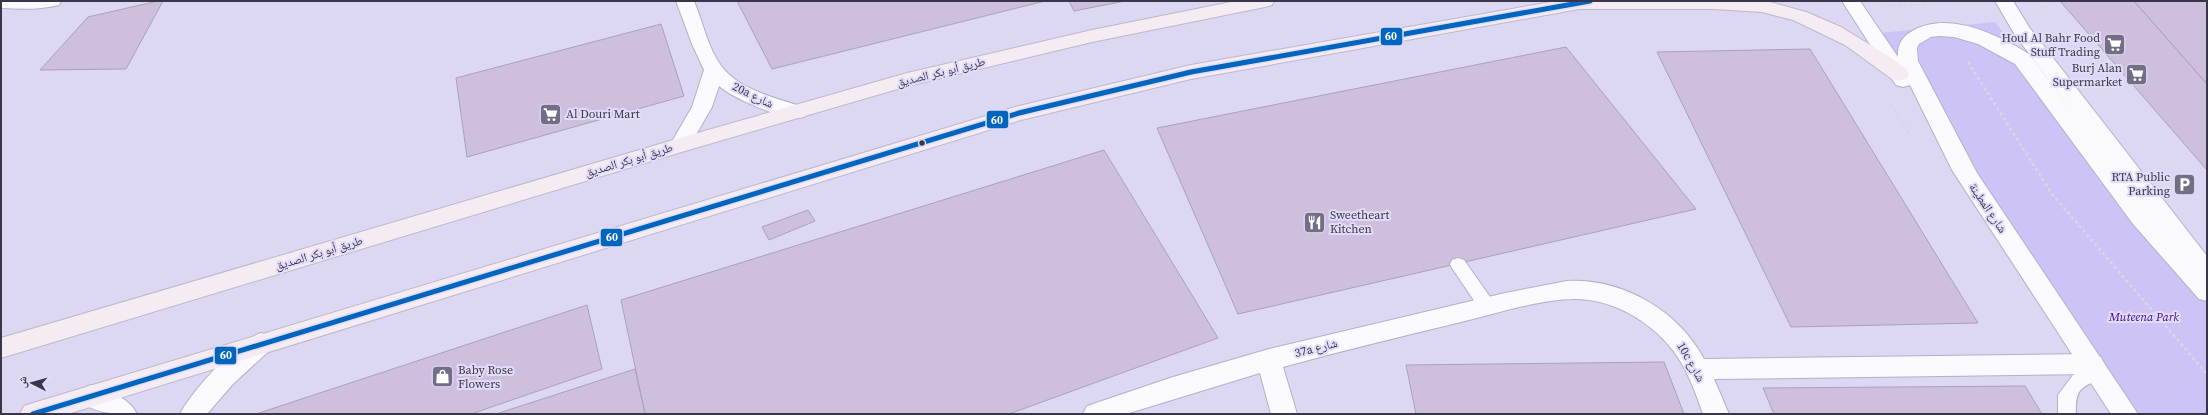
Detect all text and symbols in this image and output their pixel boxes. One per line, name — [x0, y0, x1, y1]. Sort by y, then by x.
line badge: 60 — [1380, 27, 1403, 46]
text: 60 — [1385, 29, 1397, 44]
place label: Houl Al Bahr Food Stuff Trading — [2001, 30, 2100, 60]
supermarket icon: Houl Al Bahr Food Stuff Trading — [2102, 32, 2128, 58]
street label: طريق أبو بكر الصديق — [895, 53, 987, 91]
place label: Burj Alan Supermarket — [2053, 60, 2122, 90]
supermarket icon: Burj Alan Supermarket — [2124, 62, 2150, 88]
street label: 20a شارع — [730, 78, 776, 112]
supermarket icon: Al Douri Mart — [537, 101, 563, 127]
place label: Al Douri Mart — [566, 106, 640, 122]
line badge: 60 — [986, 110, 1009, 129]
text: 60 — [991, 113, 1003, 128]
unlabelled marker — [917, 138, 927, 148]
street label: طريق أبو بكر الصديق — [583, 139, 675, 181]
place label: RTA Public Parking — [2112, 169, 2170, 199]
parking icon: RTA Public Parking — [2172, 171, 2198, 197]
street label: شارع المطينة — [1965, 180, 2011, 236]
place label: Sweetheart Kitchen — [1330, 207, 1390, 237]
restaurant icon: Sweetheart Kitchen — [1301, 209, 1327, 235]
line badge: 60 — [600, 228, 623, 247]
text: 60 — [606, 230, 618, 245]
street label: طريق أبو بكر الصديق — [273, 232, 365, 274]
park label: Muteena Park — [2108, 309, 2179, 325]
street label: 37a شارع — [1293, 335, 1339, 361]
street label: 10c شارع — [1673, 339, 1709, 385]
line badge: 60 — [214, 346, 237, 365]
text: 60 — [220, 348, 232, 363]
place label: Baby Rose Flowers — [458, 362, 513, 392]
north arrow — [12, 363, 52, 403]
shop icon: Baby Rose Flowers — [429, 364, 455, 390]
text: ش — [14, 375, 31, 389]

